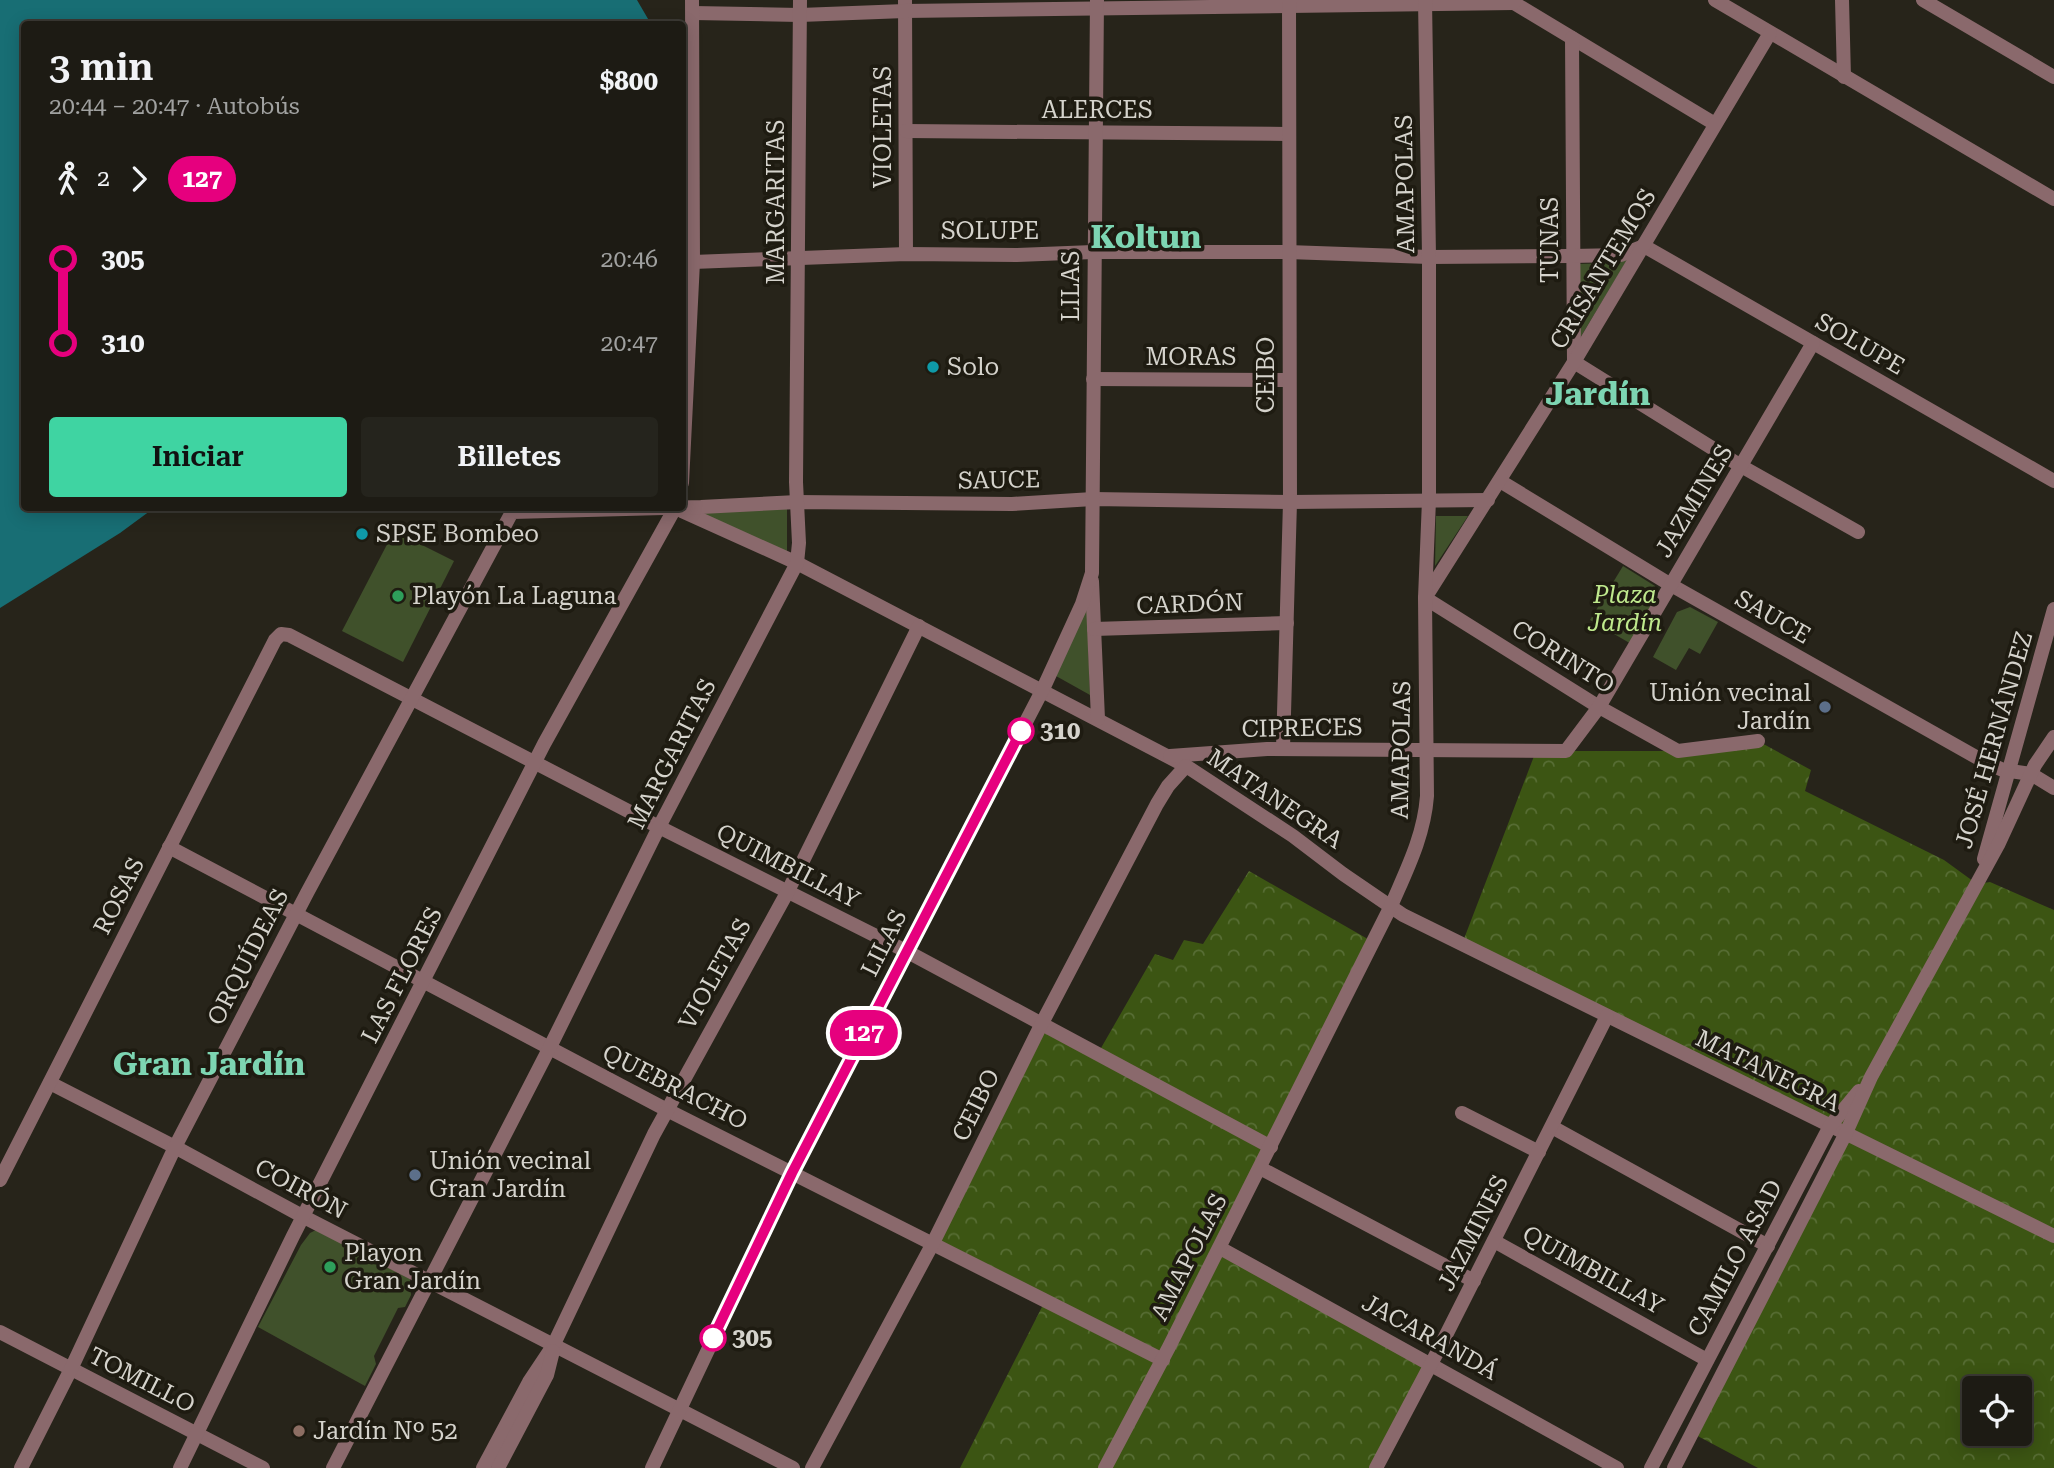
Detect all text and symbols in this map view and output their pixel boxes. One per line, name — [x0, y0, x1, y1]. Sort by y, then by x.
text: 3 min — [49, 45, 154, 89]
text: $800 — [600, 66, 658, 96]
street label: VIOLETAS — [869, 66, 897, 188]
text: 20:44 – 20:47 · Autobús — [49, 93, 300, 120]
street label: ALERCES — [1041, 96, 1153, 124]
street label: AMAPOLAS — [1390, 114, 1420, 254]
street label: MARGARITAS — [762, 120, 790, 284]
icon: walk — [49, 160, 87, 198]
icon: forward — [120, 160, 158, 198]
text: 2 — [97, 165, 110, 192]
text: 127 — [182, 165, 222, 193]
street label: CRISANTEMOS — [1544, 184, 1662, 354]
street label: TUNAS — [1536, 197, 1564, 283]
street label: SOLUPE — [941, 217, 1039, 245]
district label: Koltun — [1090, 218, 1202, 256]
text: 305 — [101, 244, 145, 274]
text: 20:46 — [601, 246, 658, 273]
street label: LILAS — [1057, 250, 1085, 322]
street label: SOLUPE — [1810, 307, 1910, 381]
text: 310 — [101, 328, 145, 358]
text: 20:47 — [601, 330, 658, 357]
street label: CEIBO — [1252, 337, 1280, 413]
street label: MORAS — [1145, 343, 1237, 371]
place label: Solo — [947, 353, 999, 381]
marker: Solo — [925, 359, 941, 375]
district label: Jardín — [1545, 375, 1651, 413]
button: Iniciar — [49, 417, 347, 497]
button: Billetes — [361, 417, 658, 497]
street label: JAZMINES — [1649, 440, 1739, 562]
street label: SAUCE — [958, 465, 1040, 495]
place label: SPSE Bombeo — [376, 520, 539, 548]
marker: SPSE Bombeo — [354, 526, 370, 542]
park label: Plaza Jardín — [1587, 581, 1662, 637]
place label: Playón La Laguna — [412, 582, 616, 610]
street label: SAUCE — [1730, 584, 1816, 650]
street label: CARDÓN — [1136, 587, 1244, 620]
marker: Playón La Laguna — [390, 588, 406, 604]
street label: CORINTO — [1506, 614, 1620, 700]
street label: JOSÉ HERNÁNDEZ — [1949, 628, 2038, 852]
street label: MARGARITAS — [622, 674, 722, 834]
place label: Unión vecinal Jardín — [1649, 679, 1811, 735]
street label: AMAPOLAS — [1386, 680, 1416, 820]
marker: Unión vecinal Jardín — [1817, 699, 1833, 715]
street label: CIPRECES — [1241, 713, 1363, 743]
place label: 310 — [1040, 717, 1080, 745]
marker: 310 — [1008, 718, 1034, 744]
street label: MATANEGRA — [1202, 743, 1348, 855]
street label: QUIMBILLAY — [712, 818, 865, 914]
street label: ROSAS — [88, 853, 150, 939]
street label: ORQUÍDEAS — [201, 884, 294, 1030]
street label: LAS FLORES — [356, 902, 448, 1048]
street label: LILAS — [855, 905, 913, 981]
street label: VIOLETAS — [673, 914, 757, 1034]
line badge: 127 — [824, 1010, 904, 1056]
text: 127 — [844, 1019, 884, 1047]
street label: MATANEGRA — [1691, 1024, 1845, 1118]
street label: QUEBRACHO — [598, 1038, 752, 1136]
district label: Gran Jardín — [113, 1045, 305, 1083]
street label: CEIBO — [947, 1064, 1005, 1146]
place label: Unión vecinal Gran Jardín — [429, 1147, 591, 1203]
street label: COIRÓN — [250, 1152, 352, 1225]
marker: Unión vecinal Gran Jardín — [407, 1167, 423, 1183]
street label: JAZMINES — [1432, 1170, 1514, 1296]
street label: CAMILO ASAD — [1682, 1175, 1788, 1341]
street label: AMAPOLAS — [1145, 1189, 1233, 1325]
street label: QUIMBILLAY — [1518, 1220, 1669, 1321]
place label: Playon Gran Jardín — [344, 1239, 481, 1295]
marker: Playon Gran Jardín — [322, 1259, 338, 1275]
street label: JACARANDÁ — [1357, 1287, 1503, 1386]
place label: 305 — [732, 1324, 772, 1352]
marker: 305 — [700, 1325, 726, 1351]
street label: TOMILLO — [84, 1341, 200, 1419]
map controls — [1962, 1376, 2032, 1446]
button: locate — [1962, 1376, 2032, 1446]
place label: Jardín Nº 52 — [313, 1417, 458, 1445]
marker: Jardín Nº 52 — [291, 1423, 307, 1439]

